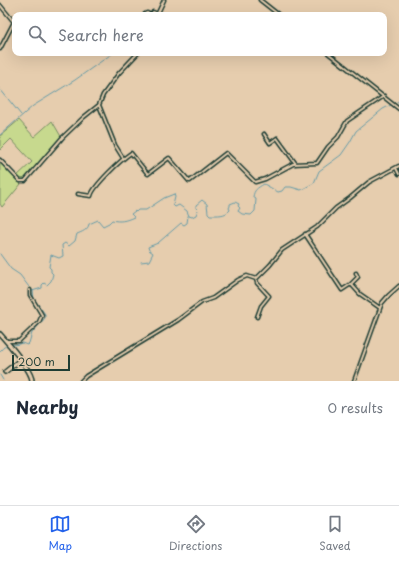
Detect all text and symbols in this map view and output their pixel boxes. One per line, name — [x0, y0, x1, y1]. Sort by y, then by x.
search box — [12, 12, 387, 56]
icon: search — [26, 23, 48, 45]
text: Search here — [58, 23, 144, 46]
scale bar — [12, 353, 70, 372]
text: 200 m — [18, 353, 55, 370]
text: Nearby — [16, 394, 78, 420]
text: 0 results — [328, 398, 383, 417]
tab: Map — [48, 513, 72, 554]
tab: Directions — [169, 513, 222, 554]
tab: Saved — [319, 513, 351, 554]

